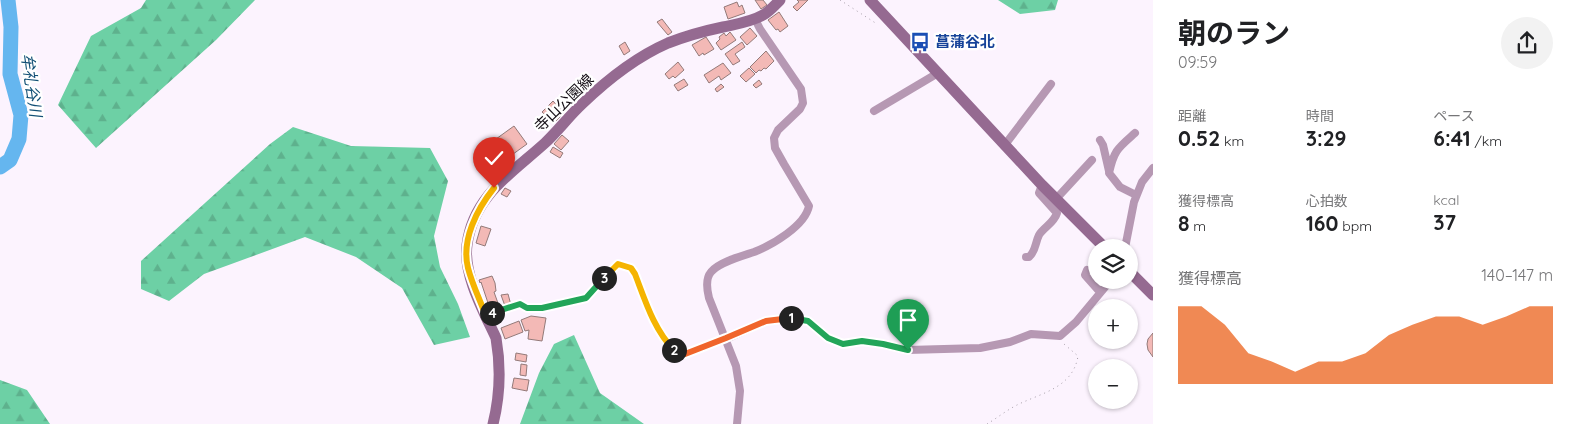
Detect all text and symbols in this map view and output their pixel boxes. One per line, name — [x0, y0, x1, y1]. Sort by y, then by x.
text: 朝のラン — [1178, 15, 1290, 50]
button: share — [1501, 17, 1553, 69]
bus stop icon: 菖蒲谷北 — [909, 31, 931, 53]
place label: 菖蒲谷北 — [935, 32, 995, 51]
water label: 牟礼谷川 — [18, 52, 47, 120]
text: 09:59 — [1178, 52, 1217, 72]
street label: 寺山公園線 — [530, 70, 597, 136]
text: 距離 — [1178, 107, 1206, 125]
text: 時間 — [1306, 107, 1334, 125]
text: ペース — [1433, 107, 1475, 125]
text: 0.52 — [1178, 125, 1220, 151]
text: 3:29 — [1306, 125, 1347, 151]
text: 6:41 — [1433, 125, 1471, 151]
text: km — [1220, 132, 1244, 150]
text: /km — [1471, 132, 1502, 150]
pin — [473, 137, 515, 188]
icon: check — [480, 144, 508, 172]
text: kcal — [1433, 191, 1459, 209]
text: 獲得標高 — [1178, 192, 1234, 210]
text: 心拍数 — [1306, 192, 1348, 210]
text: 37 — [1433, 209, 1456, 235]
text: 8 — [1178, 210, 1190, 236]
text: 160 — [1306, 210, 1338, 236]
text: m — [1190, 217, 1206, 235]
text: bpm — [1338, 217, 1372, 235]
map controls — [1088, 239, 1138, 409]
button: layers — [1088, 239, 1138, 289]
text: 140–147 m — [1481, 265, 1553, 285]
pin: 3 — [592, 266, 616, 290]
text: 獲得標高 — [1178, 268, 1242, 288]
text: 3 — [601, 269, 608, 287]
pin — [887, 299, 929, 350]
button: + — [1088, 299, 1138, 349]
pin: 4 — [480, 300, 504, 326]
text: 4 — [488, 304, 497, 322]
pin: 1 — [778, 306, 804, 330]
icon: arrive — [894, 306, 922, 334]
text: 1 — [789, 309, 794, 327]
pin: 2 — [662, 338, 686, 362]
text: 2 — [671, 341, 678, 359]
button: − — [1088, 359, 1138, 409]

